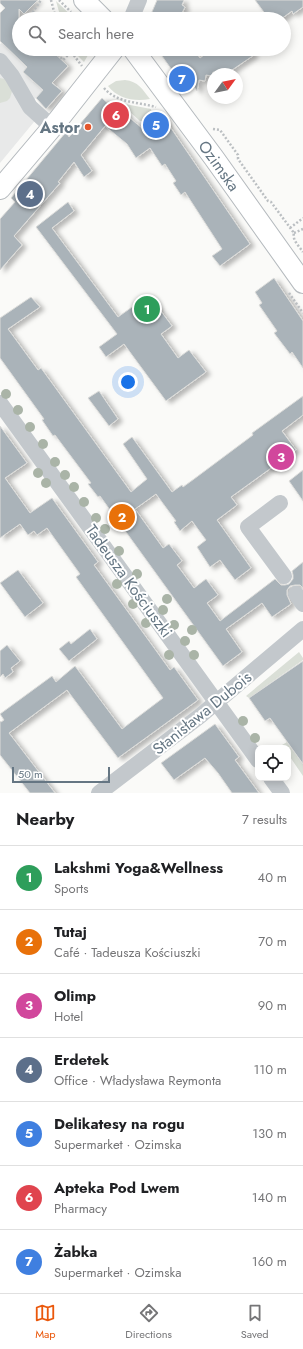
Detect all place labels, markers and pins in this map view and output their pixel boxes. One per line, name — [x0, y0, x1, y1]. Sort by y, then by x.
pin: 7 — [169, 64, 195, 94]
pin: 6 — [103, 100, 129, 130]
pin: 5 — [143, 110, 169, 140]
place label: Astor — [39, 116, 80, 139]
marker: Astor — [83, 122, 93, 132]
pin: 4 — [17, 179, 43, 209]
pin: 1 — [134, 294, 160, 324]
pin: 3 — [268, 442, 294, 472]
pin: 2 — [109, 502, 135, 532]

